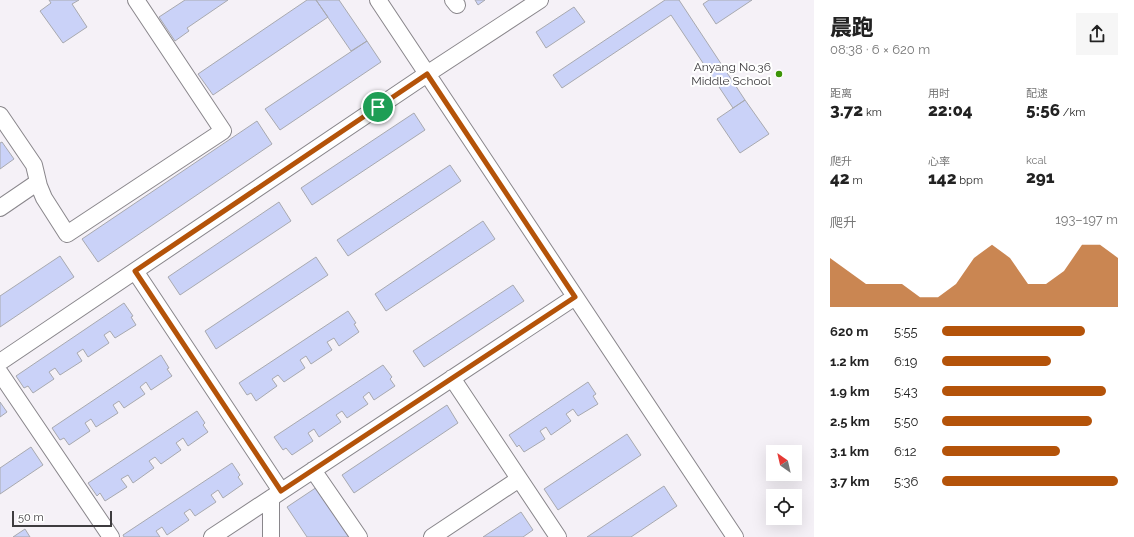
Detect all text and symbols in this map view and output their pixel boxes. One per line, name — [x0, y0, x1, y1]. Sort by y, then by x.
button: share — [1076, 13, 1118, 55]
text: 晨跑 — [830, 14, 874, 40]
text: 08:38 · 6 × 620 m — [830, 42, 930, 57]
place label: Anyang No.36 Middle School — [691, 60, 772, 88]
marker: Anyang No.36 Middle School — [774, 69, 784, 79]
text: 距离 — [830, 87, 852, 100]
text: 用时 — [928, 87, 950, 100]
text: 配速 — [1026, 87, 1048, 100]
pin — [361, 90, 395, 124]
icon: arrive — [367, 96, 389, 118]
text: 3.72 — [830, 100, 863, 120]
text: 22:04 — [928, 100, 973, 120]
text: 5:56 — [1026, 100, 1060, 120]
text: km — [863, 106, 882, 119]
text: /km — [1060, 106, 1085, 119]
text: kcal — [1026, 154, 1047, 167]
text: 爬升 — [830, 155, 852, 168]
text: 心率 — [928, 155, 950, 168]
text: 291 — [1026, 167, 1055, 187]
text: 42 — [830, 168, 850, 188]
text: 142 — [928, 168, 957, 188]
text: m — [850, 174, 863, 187]
text: bpm — [957, 174, 983, 187]
text: 193–197 m — [1055, 212, 1118, 227]
text: 爬升 — [830, 215, 856, 230]
text: 620 m — [830, 324, 868, 339]
text: 5:55 — [894, 324, 918, 339]
text: 1.2 km — [830, 354, 869, 369]
text: 6:19 — [894, 354, 917, 369]
text: 1.9 km — [830, 384, 869, 399]
text: 5:43 — [894, 384, 918, 399]
text: 2.5 km — [830, 414, 870, 429]
text: 5:50 — [894, 414, 919, 429]
text: 3.1 km — [830, 444, 869, 459]
text: 6:12 — [894, 444, 917, 459]
north arrow — [766, 445, 802, 481]
map controls — [766, 445, 802, 525]
text: 3.7 km — [830, 474, 870, 489]
text: 5:36 — [894, 474, 918, 489]
button: locate — [766, 489, 802, 525]
scale bar — [12, 509, 112, 528]
text: 50 m — [18, 511, 44, 524]

